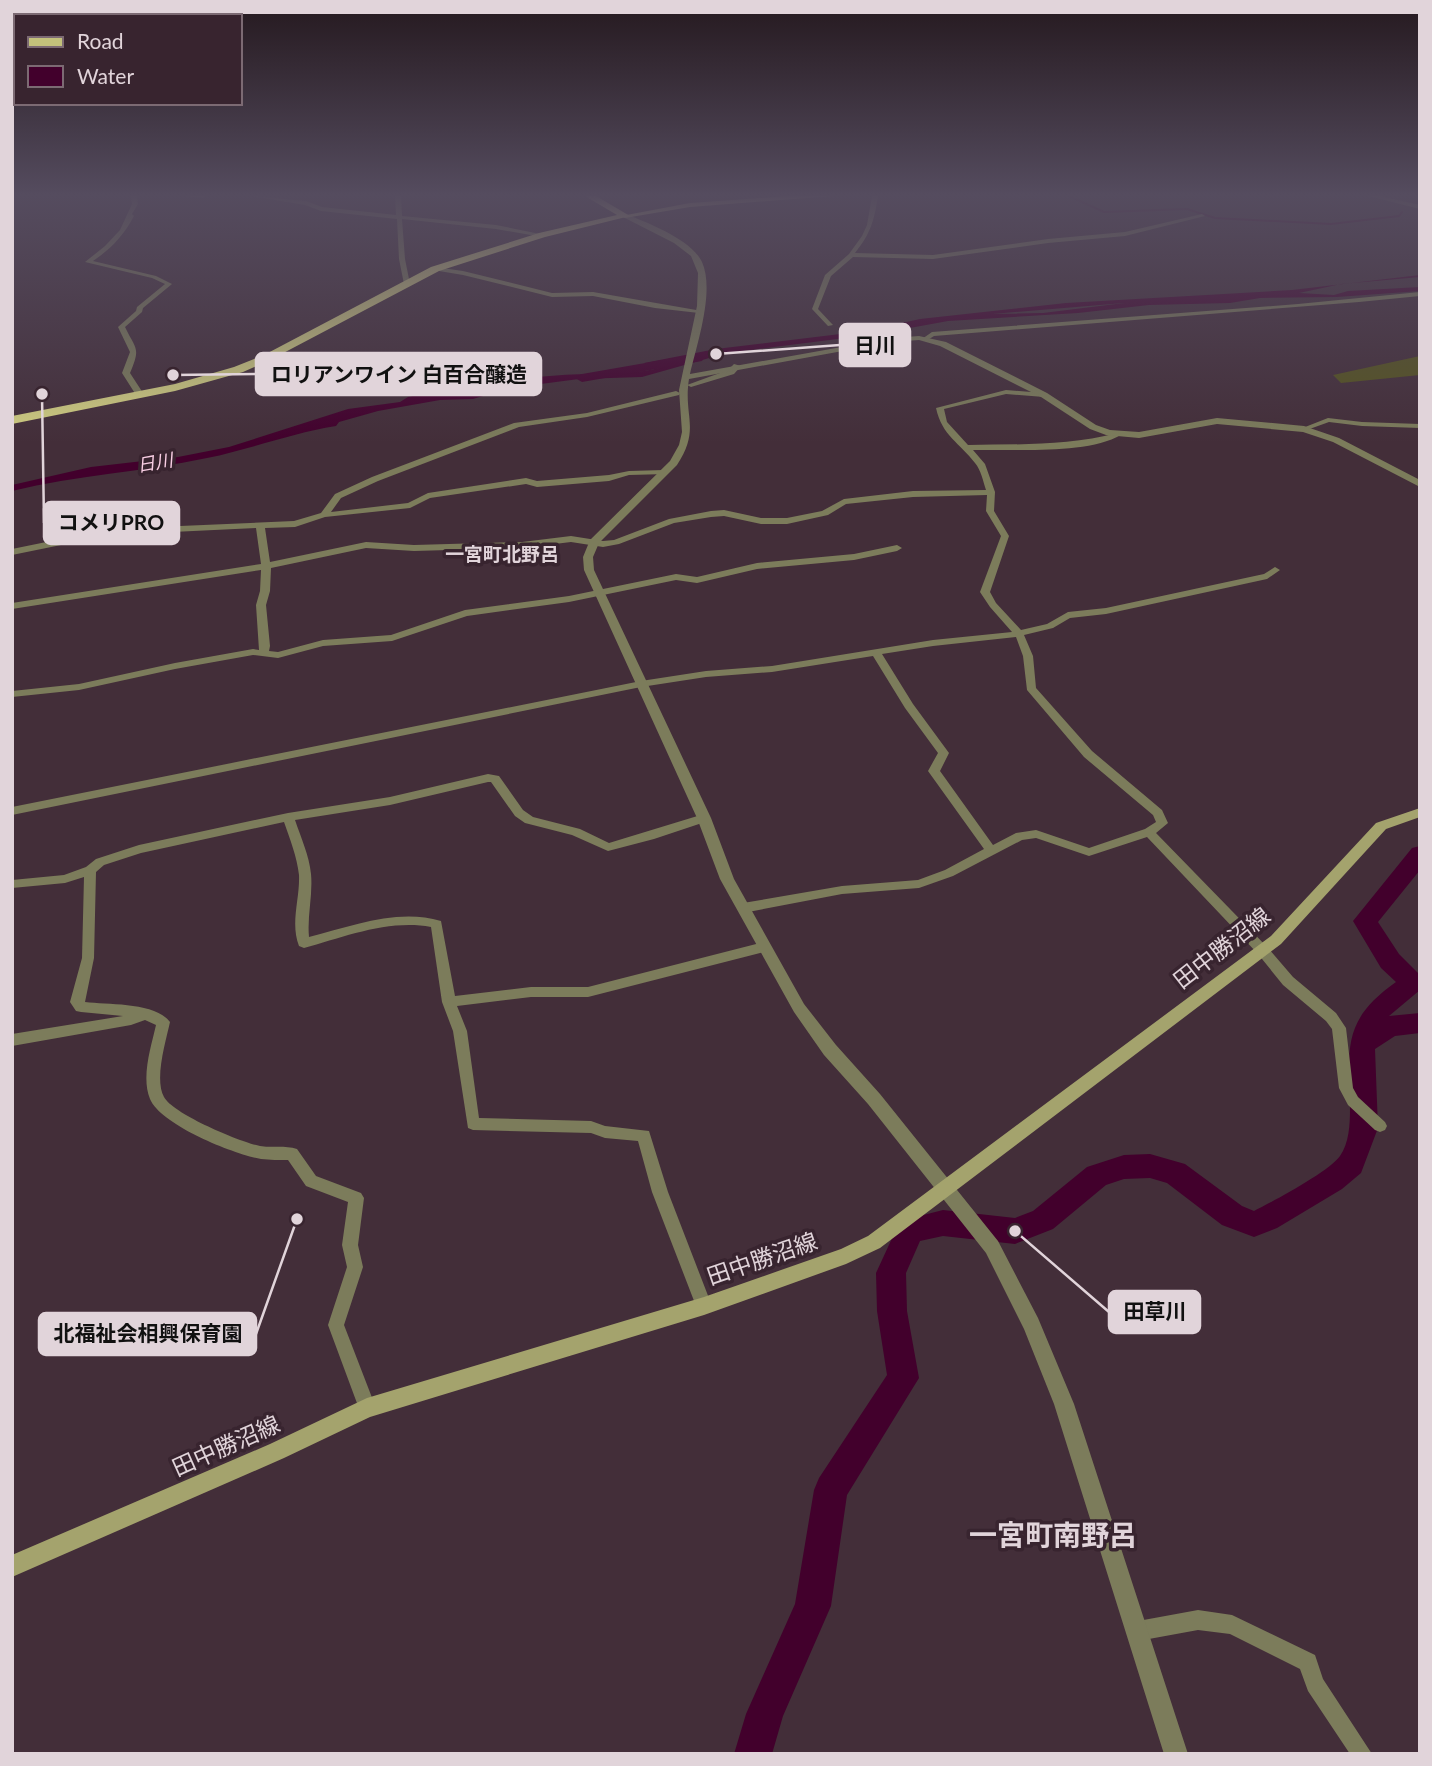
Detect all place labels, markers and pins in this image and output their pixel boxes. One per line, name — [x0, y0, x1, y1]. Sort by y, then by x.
callout: 日川 — [840, 324, 910, 366]
callout: ロリアンワイン 白百合醸造 — [256, 353, 541, 395]
callout: コメリPRO — [44, 502, 179, 544]
callout: 田草川 — [1109, 1291, 1200, 1333]
callout: 北福祉会相興保育園 — [39, 1313, 256, 1355]

